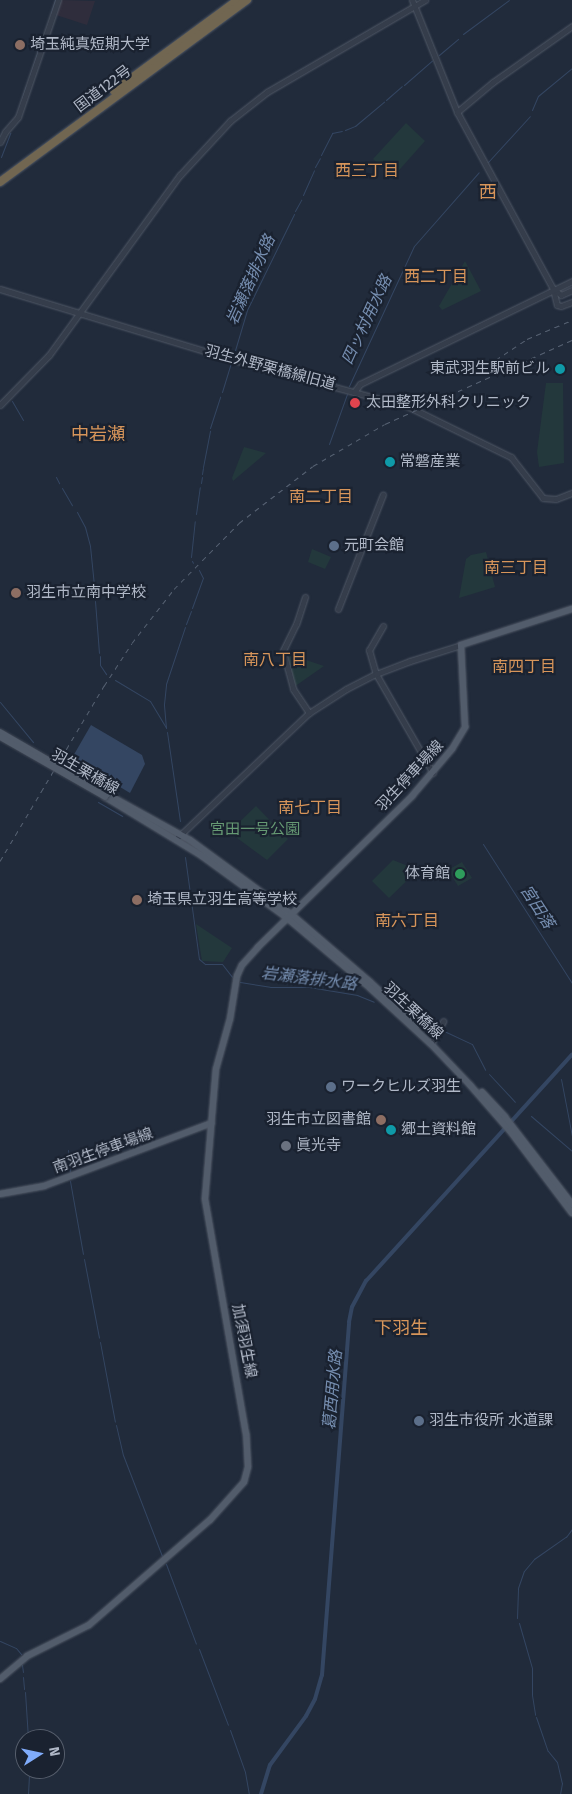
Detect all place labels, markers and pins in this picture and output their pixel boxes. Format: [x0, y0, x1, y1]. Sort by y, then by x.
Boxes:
place label: 埼玉純真短期大学 [30, 36, 150, 54]
marker: 埼玉純真短期大学 [14, 39, 26, 51]
place label: 東武羽生駅前ビル [430, 360, 550, 378]
marker: 東武羽生駅前ビル [554, 363, 566, 375]
place label: 太田整形外科クリニック [366, 394, 531, 412]
marker: 太田整形外科クリニック [348, 396, 362, 410]
place label: 常磐産業 [400, 453, 460, 471]
marker: 常磐産業 [384, 456, 396, 468]
place label: 元町会館 [344, 537, 404, 555]
marker: 元町会館 [328, 540, 340, 552]
place label: 羽生市立南中学校 [26, 584, 146, 602]
marker: 羽生市立南中学校 [10, 587, 22, 599]
place label: 体育館 [405, 865, 450, 883]
marker: 体育館 [454, 868, 466, 880]
place label: 埼玉県立羽生高等学校 [147, 891, 297, 909]
marker: 埼玉県立羽生高等学校 [131, 894, 143, 906]
place label: ワークヒルズ羽生 [341, 1078, 461, 1096]
marker: ワークヒルズ羽生 [325, 1081, 337, 1093]
place label: 羽生市立図書館 [266, 1111, 371, 1129]
marker: 羽生市立図書館 [375, 1114, 387, 1126]
place label: 郷土資料館 [401, 1121, 476, 1139]
marker: 郷土資料館 [385, 1124, 397, 1136]
place label: 眞光寺 [296, 1137, 341, 1155]
marker: 眞光寺 [280, 1140, 292, 1152]
place label: 羽生市役所 水道課 [429, 1412, 553, 1430]
marker: 羽生市役所 水道課 [413, 1415, 425, 1427]

